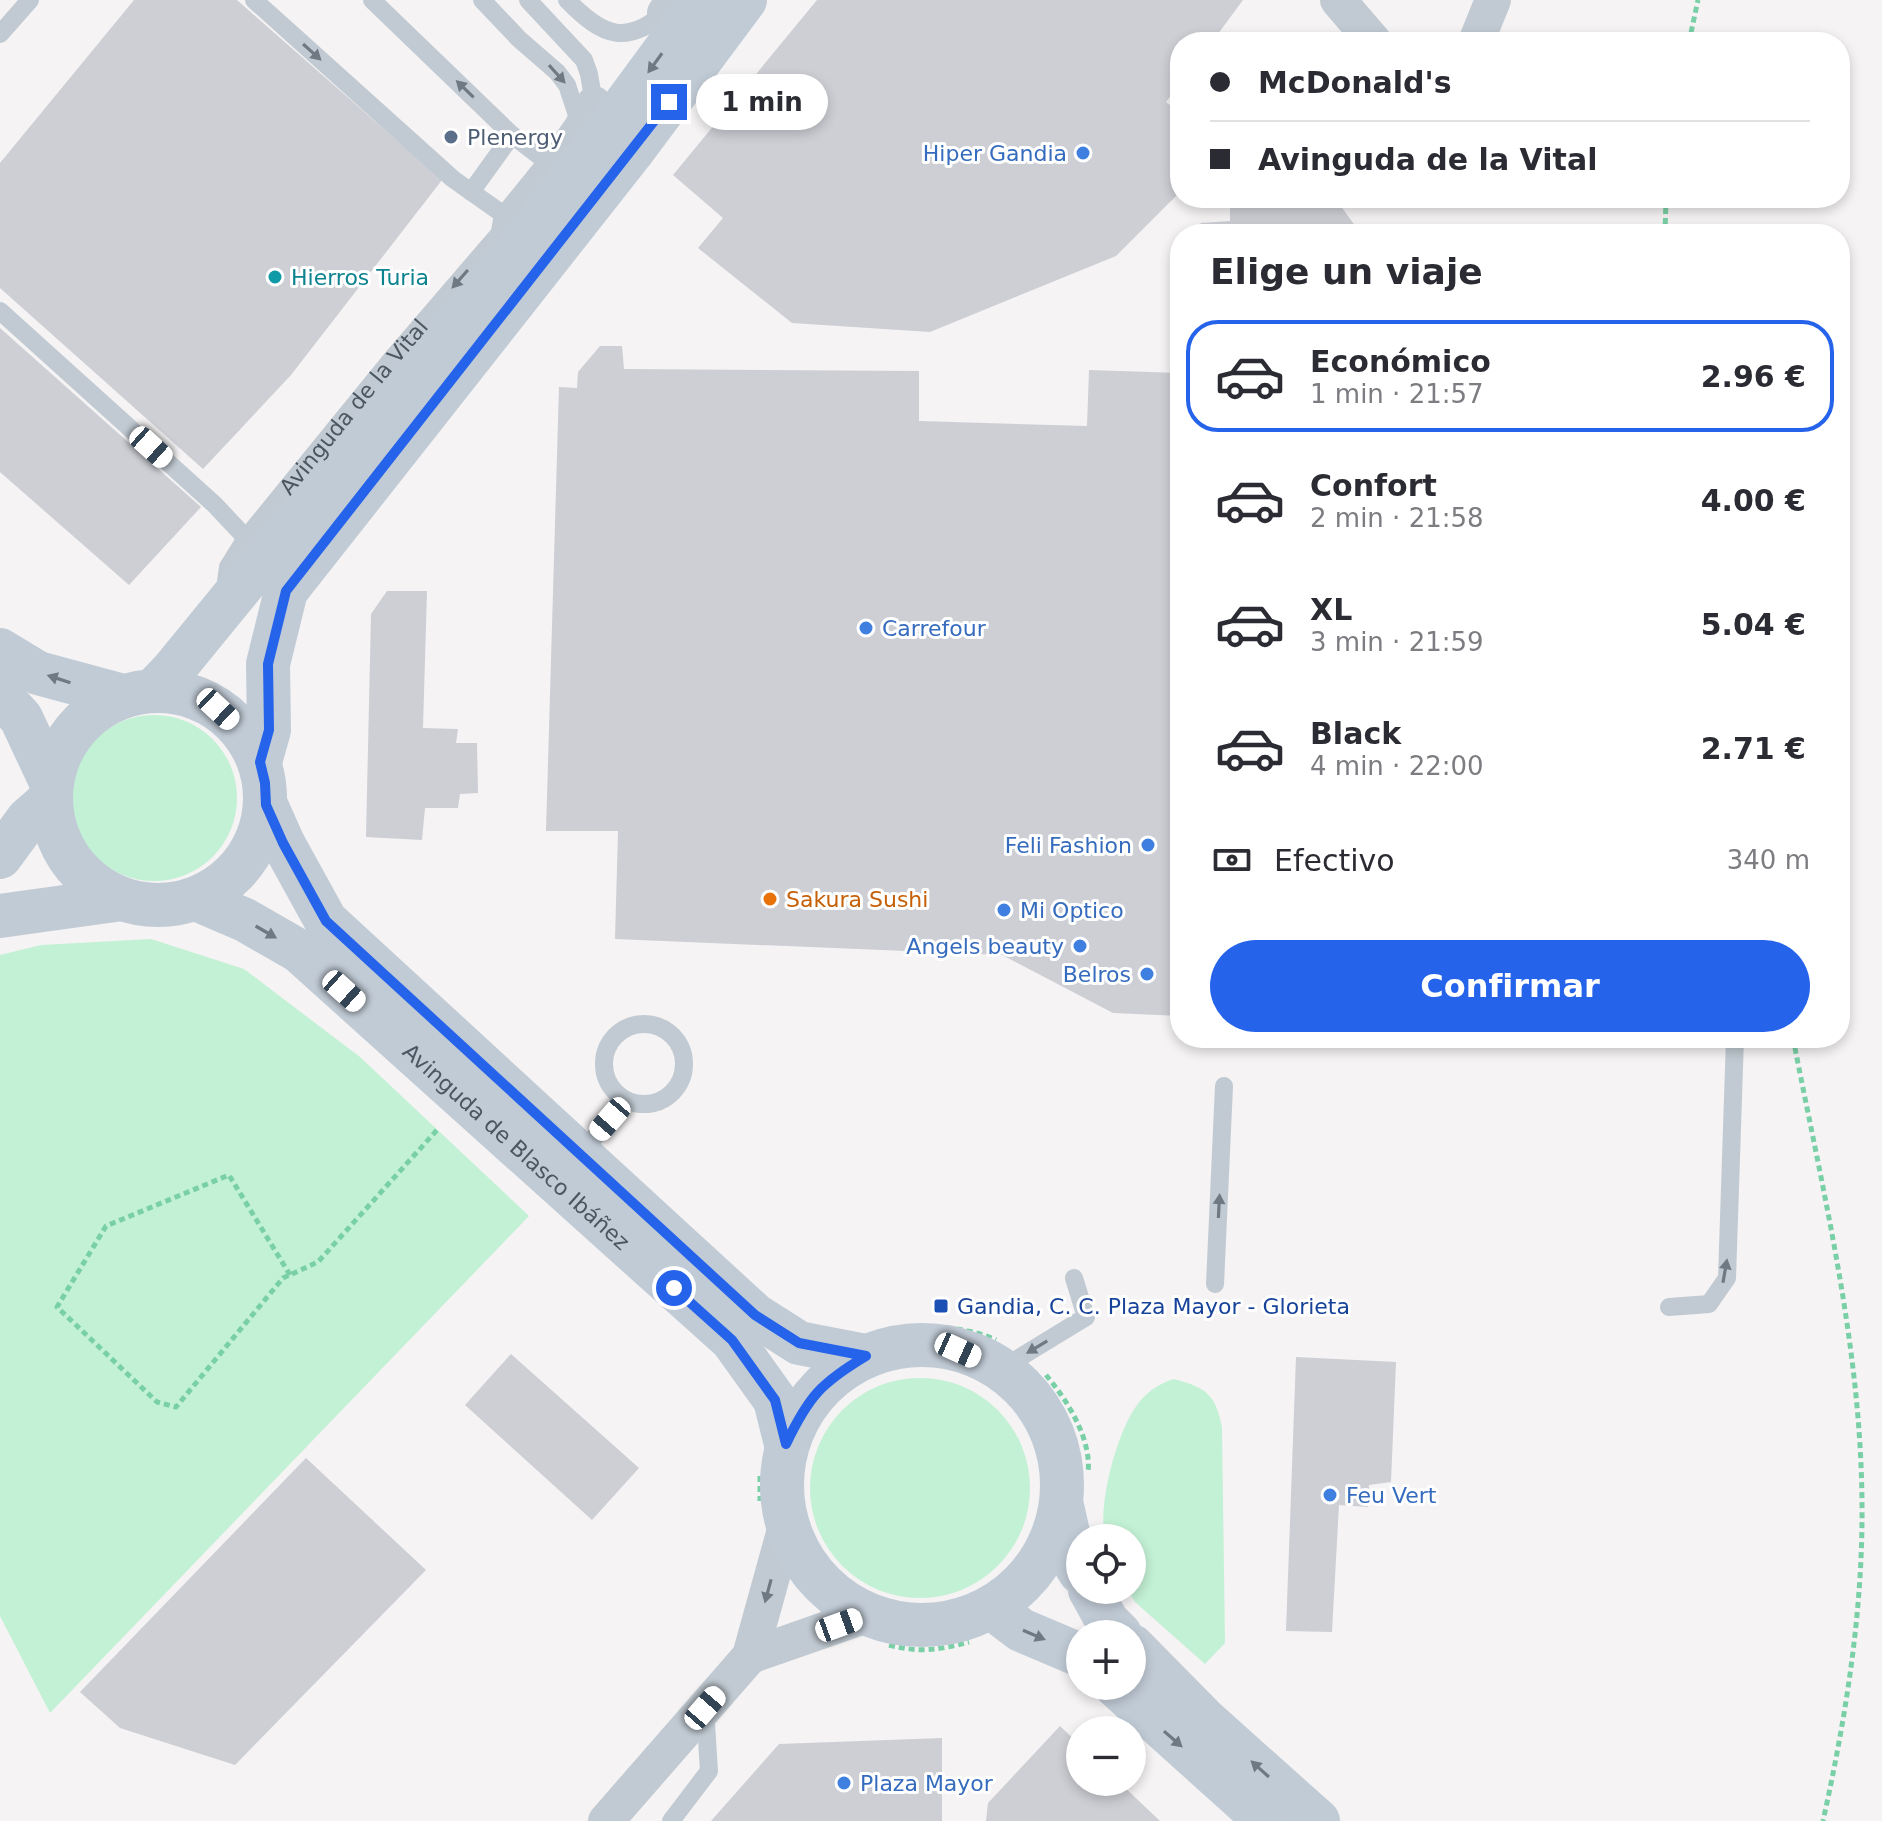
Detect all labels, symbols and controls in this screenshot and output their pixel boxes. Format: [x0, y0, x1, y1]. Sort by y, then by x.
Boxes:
one-way arrow [303, 43, 322, 61]
one-way arrow [648, 53, 664, 73]
one-way arrow [548, 64, 566, 83]
text: McDonald's [1258, 65, 1452, 100]
callout: 1 min [697, 74, 829, 130]
one-way arrow [455, 80, 474, 98]
route end [651, 84, 687, 120]
text: 1 min [721, 87, 803, 117]
place label: Plenergy [467, 125, 563, 150]
marker: Plenergy [442, 128, 460, 146]
place label: Hiper Gandia [923, 141, 1067, 166]
text: Avinguda de la Vital [1258, 142, 1597, 177]
marker: Hiper Gandia [1074, 144, 1092, 162]
text: Elige un viaje [1210, 251, 1483, 292]
place label: Hierros Turia [291, 265, 429, 290]
marker: Hierros Turia [266, 268, 284, 286]
one-way arrow [452, 269, 469, 289]
street label: Avinguda de la Vital [274, 314, 433, 499]
icon: car [1214, 340, 1286, 412]
text: Económico [1310, 344, 1491, 379]
text: 2.96 € [1701, 359, 1806, 394]
text: 1 min · 21:57 [1310, 379, 1484, 409]
car [125, 422, 177, 472]
icon: car [1214, 464, 1286, 536]
text: Confort [1310, 468, 1437, 503]
text: 4.00 € [1701, 483, 1806, 518]
text: 2 min · 21:58 [1310, 503, 1484, 533]
icon: car [1214, 588, 1286, 660]
text: XL [1310, 592, 1352, 627]
text: 5.04 € [1701, 607, 1806, 642]
place label: Carrefour [882, 616, 987, 641]
marker: Carrefour [857, 619, 875, 637]
text: 3 min · 21:59 [1310, 627, 1484, 657]
one-way arrow [47, 672, 71, 685]
car [192, 684, 244, 734]
icon: car [1214, 712, 1286, 784]
text: Black [1310, 716, 1401, 751]
text: 2.71 € [1701, 731, 1806, 766]
text: 4 min · 22:00 [1310, 751, 1484, 781]
place label: Feli Fashion [1005, 833, 1132, 858]
marker: Feli Fashion [1139, 836, 1157, 854]
icon: cash [1210, 838, 1254, 882]
text: Efectivo [1274, 843, 1395, 878]
text: 340 m [1727, 845, 1810, 875]
place label: Sakura Sushi [786, 887, 928, 912]
marker: Sakura Sushi [761, 890, 779, 908]
place label: Mi Optico [1020, 898, 1124, 923]
marker: Mi Optico [995, 901, 1013, 919]
one-way arrow [255, 925, 277, 939]
place label: Angels beauty [906, 934, 1064, 959]
marker: Angels beauty [1071, 937, 1089, 955]
button: Confirmar [1210, 940, 1810, 1032]
place label: Belros [1063, 962, 1131, 987]
marker: Belros [1138, 965, 1156, 983]
car [318, 966, 370, 1016]
street label: Avinguda de Blasco Ibáñez [398, 1038, 635, 1254]
car [585, 1093, 635, 1145]
one-way arrow [1212, 1193, 1225, 1218]
one-way arrow [1719, 1258, 1732, 1283]
route start [656, 1270, 692, 1306]
place label: Gandia, C. C. Plaza Mayor - Glorieta [957, 1294, 1350, 1319]
marker: Gandia, C. C. Plaza Mayor - Glorieta [932, 1297, 950, 1315]
car [931, 1329, 985, 1371]
one-way arrow [1026, 1340, 1048, 1354]
place label: Feu Vert [1346, 1483, 1437, 1508]
marker: Feu Vert [1321, 1486, 1339, 1504]
map controls [1066, 1524, 1146, 1796]
button: locate [1066, 1524, 1146, 1604]
one-way arrow [762, 1579, 774, 1604]
car [812, 1606, 866, 1644]
button: + [1066, 1620, 1146, 1700]
one-way arrow [1022, 1629, 1046, 1642]
car [680, 1682, 730, 1734]
button: − [1066, 1716, 1146, 1796]
one-way arrow [1164, 1729, 1183, 1747]
one-way arrow [1251, 1761, 1270, 1779]
place label: Plaza Mayor [860, 1771, 994, 1796]
marker: Plaza Mayor [835, 1774, 853, 1792]

